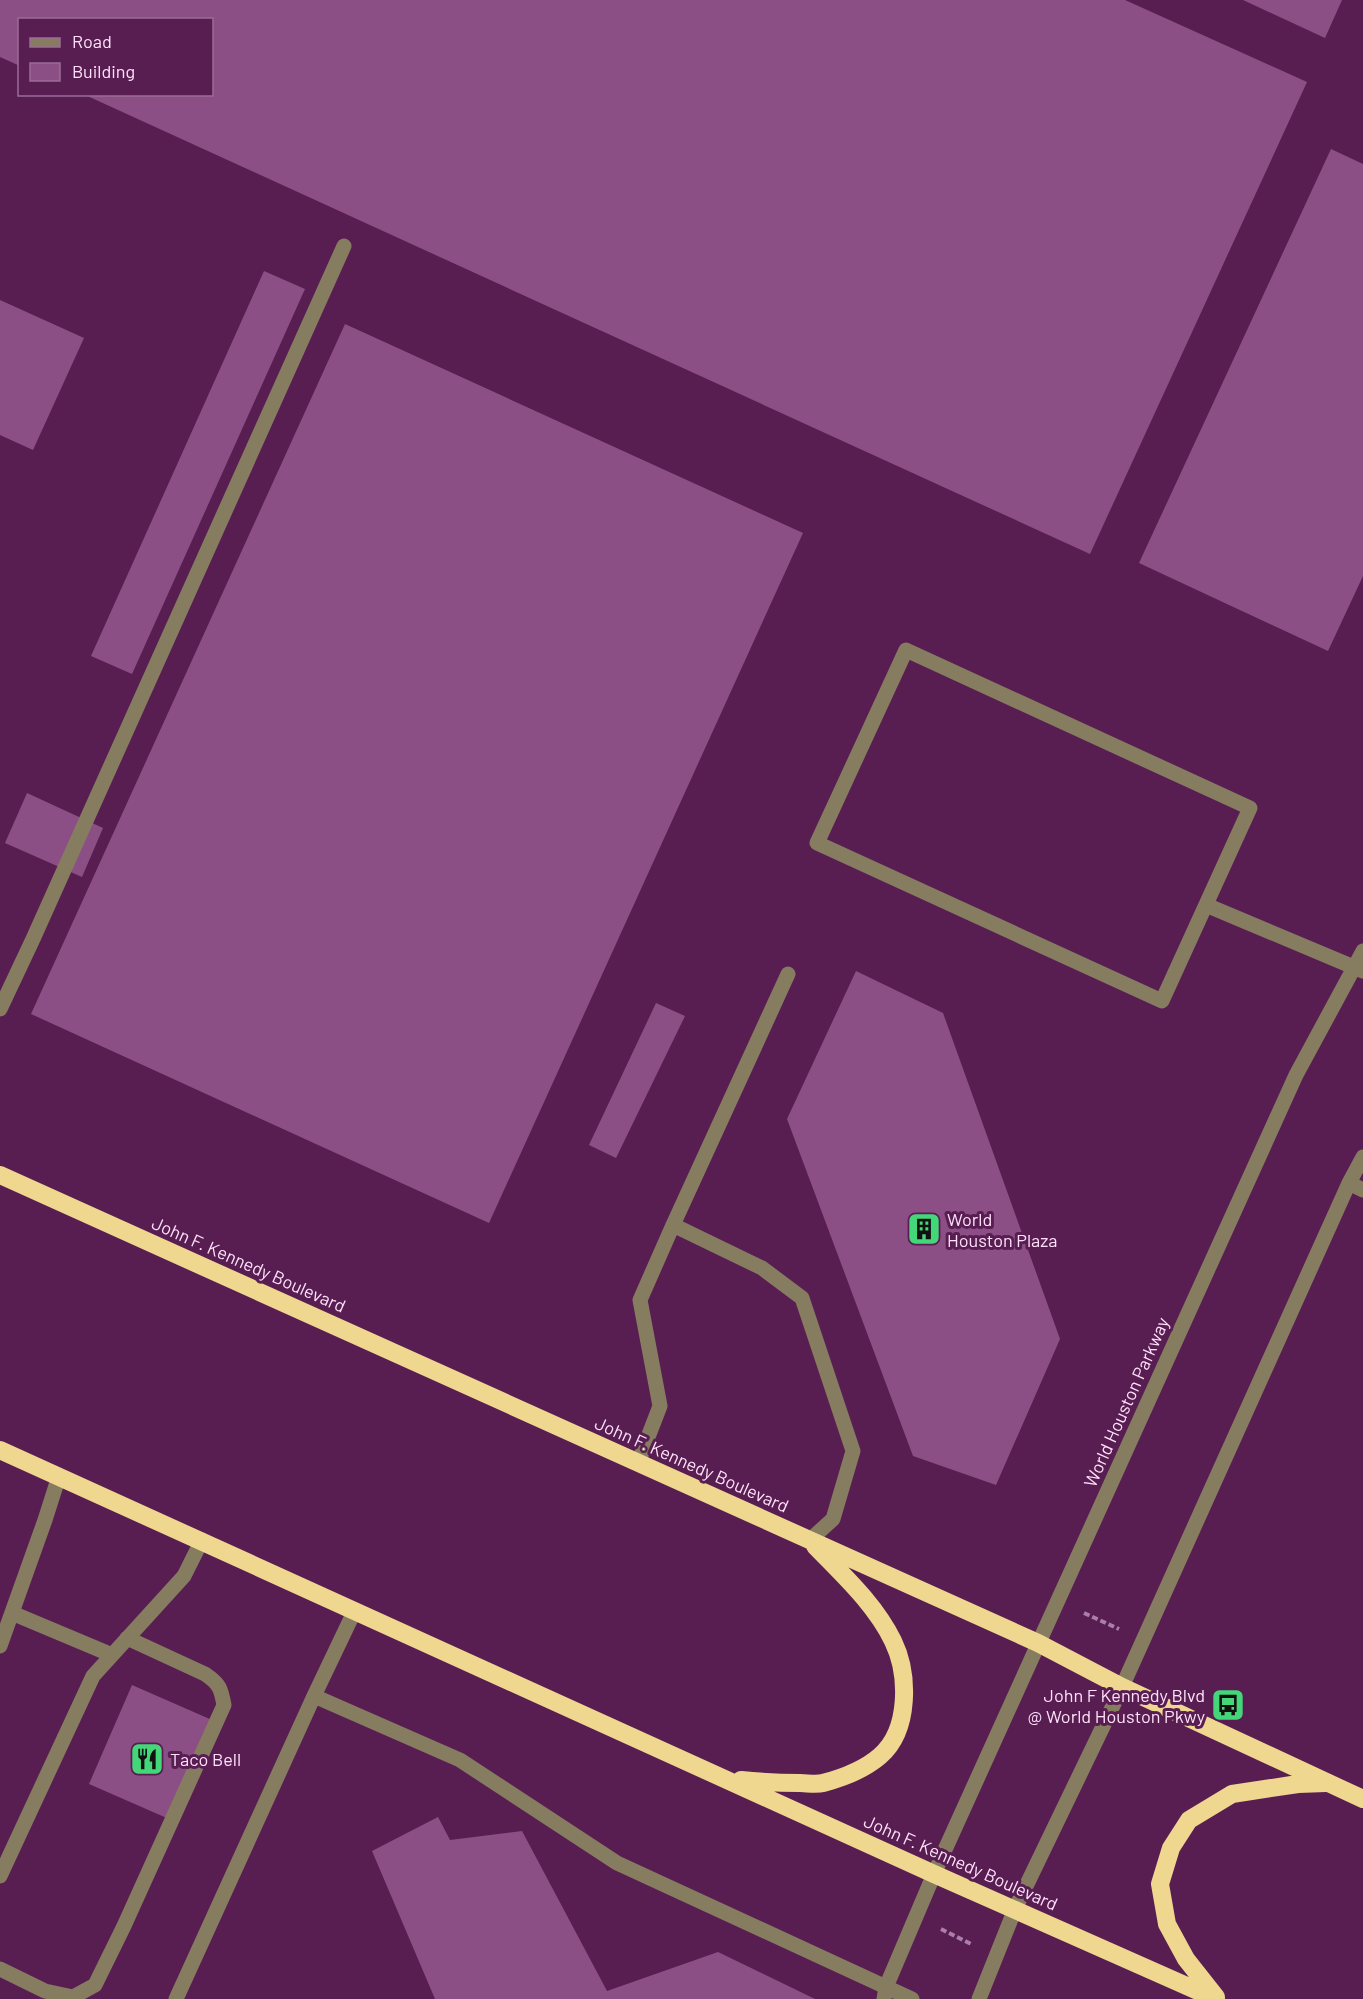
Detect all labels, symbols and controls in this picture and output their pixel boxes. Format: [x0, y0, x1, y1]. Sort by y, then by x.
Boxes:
legend [18, 18, 213, 96]
text: Road [72, 30, 112, 52]
text: Building [72, 60, 135, 82]
place label: World Houston Plaza [947, 1208, 1057, 1251]
street label: John F. Kennedy Boulevard [149, 1211, 349, 1317]
building icon: World Houston Plaza [906, 1211, 942, 1247]
street label: World Houston Parkway [1079, 1314, 1173, 1490]
street label: John F. Kennedy Boulevard [592, 1411, 792, 1517]
place label: John F Kennedy Blvd @ World Houston Pkwy [1027, 1684, 1205, 1727]
bus stop icon: John F Kennedy Blvd @ World Houston Pkwy [1210, 1687, 1246, 1723]
restaurant icon: Taco Bell [129, 1741, 165, 1777]
place label: Taco Bell [170, 1748, 241, 1770]
street label: John F. Kennedy Boulevard [861, 1809, 1061, 1915]

